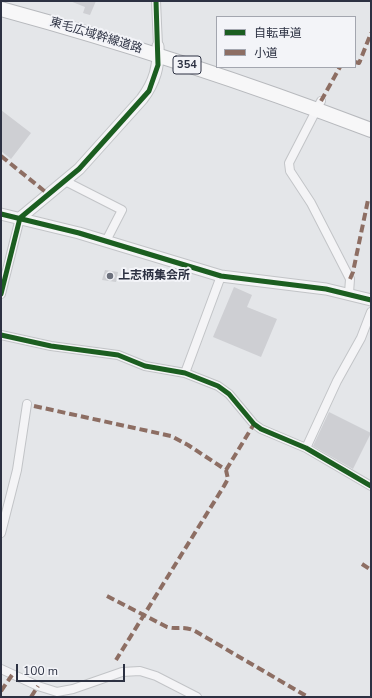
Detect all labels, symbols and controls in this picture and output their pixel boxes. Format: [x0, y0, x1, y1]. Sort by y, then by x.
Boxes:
street label: 東毛広域幹線道路 [48, 15, 144, 57]
legend [216, 16, 356, 68]
text: 自転車道 [254, 25, 302, 41]
text: 小道 [254, 45, 278, 61]
road number: 354 [173, 56, 201, 74]
place label: 上志柄集会所 [118, 269, 190, 283]
marker: 上志柄集会所 [105, 271, 115, 281]
scale bar [18, 656, 127, 682]
text: 100 m [23, 663, 58, 679]

